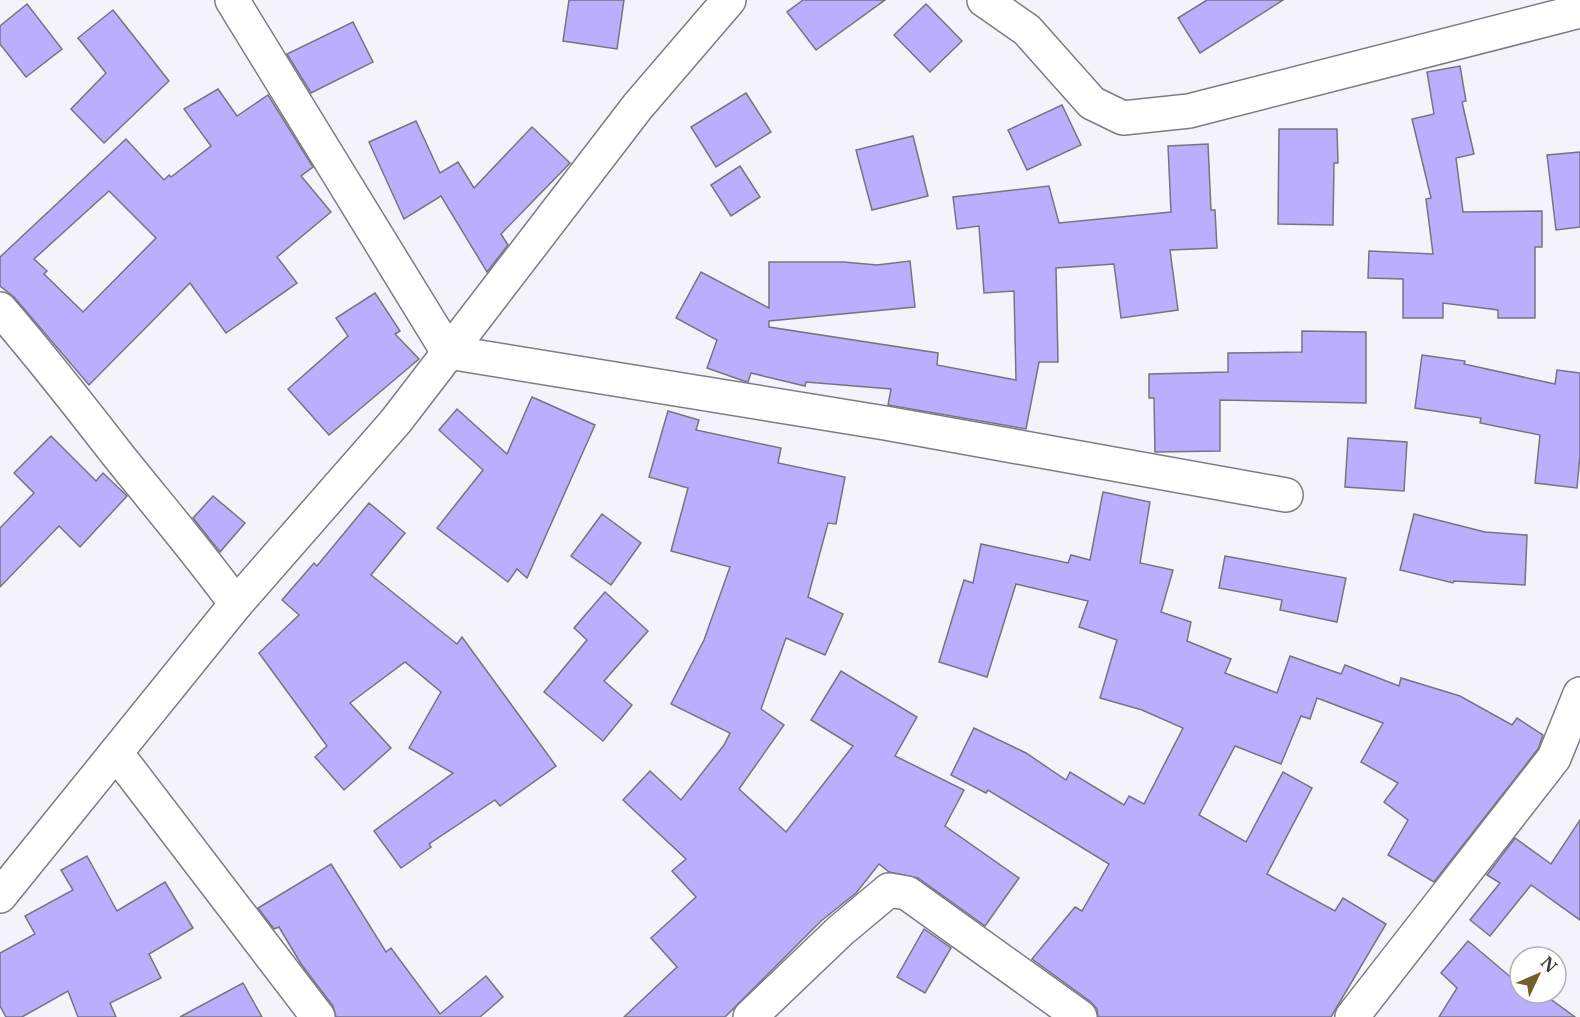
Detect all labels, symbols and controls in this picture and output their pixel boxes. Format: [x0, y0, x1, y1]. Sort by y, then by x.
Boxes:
north arrow [1508, 945, 1568, 1005]
text: N [1536, 952, 1561, 977]

